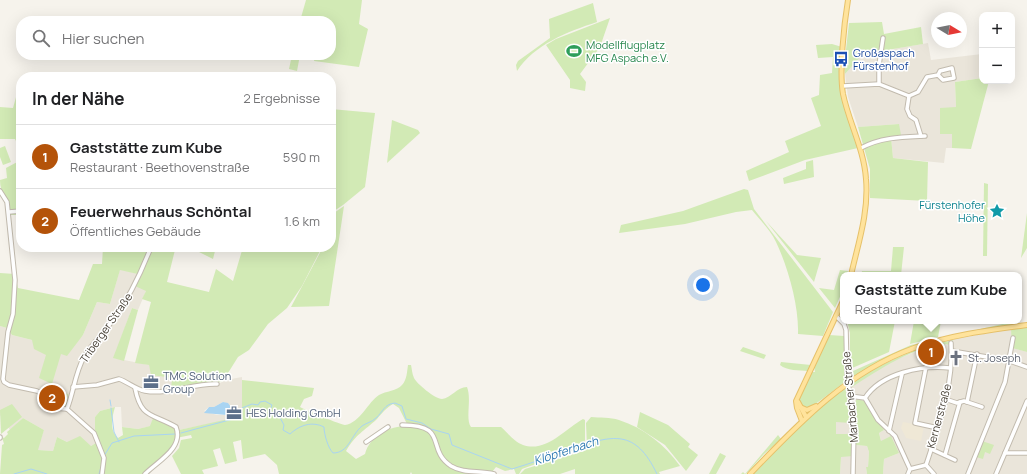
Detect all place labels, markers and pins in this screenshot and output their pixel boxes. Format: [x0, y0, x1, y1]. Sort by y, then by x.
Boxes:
place label: Modellflugplatz MFG Aspach e.V. [586, 37, 669, 65]
sports icon: Modellflugplatz MFG Aspach e.V. [565, 42, 583, 60]
place label: Großaspach Fürstenhof [853, 45, 915, 73]
bus stop icon: Großaspach Fürstenhof [832, 50, 850, 68]
place label: Fürstenhofer Höhe [919, 197, 986, 225]
place icon: Fürstenhofer Höhe [988, 202, 1006, 220]
pin: 1 [918, 337, 944, 367]
church icon: St. Joseph [947, 349, 965, 367]
place label: St. Joseph [968, 350, 1021, 365]
place label: TMC Solution Group [163, 368, 231, 396]
office icon: TMC Solution Group [142, 373, 160, 391]
pin: 2 [39, 383, 65, 413]
office icon: HES Holding GmbH [225, 404, 243, 422]
place label: HES Holding GmbH [246, 405, 341, 420]

